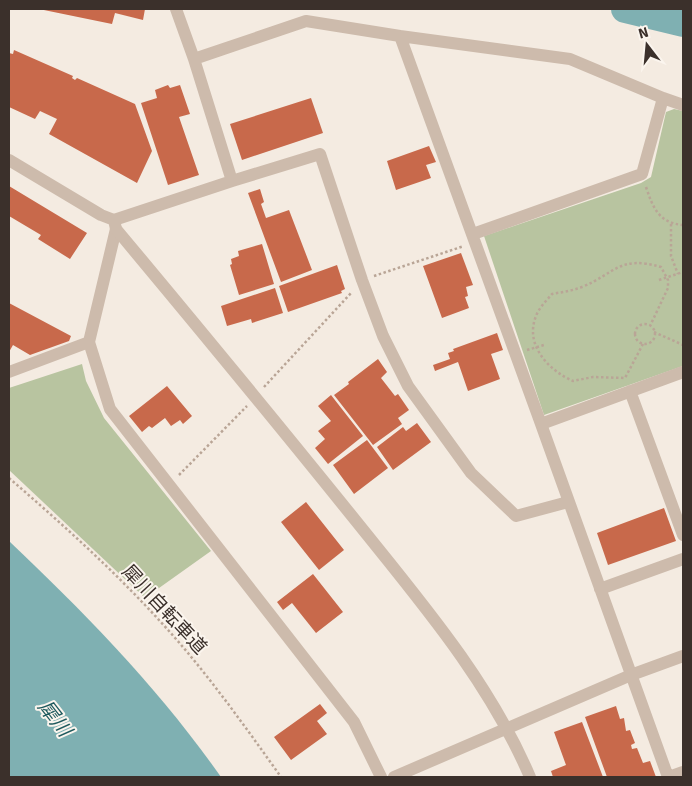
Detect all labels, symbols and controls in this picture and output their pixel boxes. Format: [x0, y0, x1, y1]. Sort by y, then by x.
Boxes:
north arrow [622, 20, 672, 70]
text: N [637, 23, 651, 42]
street label: 犀川自転車道 [117, 560, 212, 660]
water label: 犀川 [32, 695, 78, 743]

